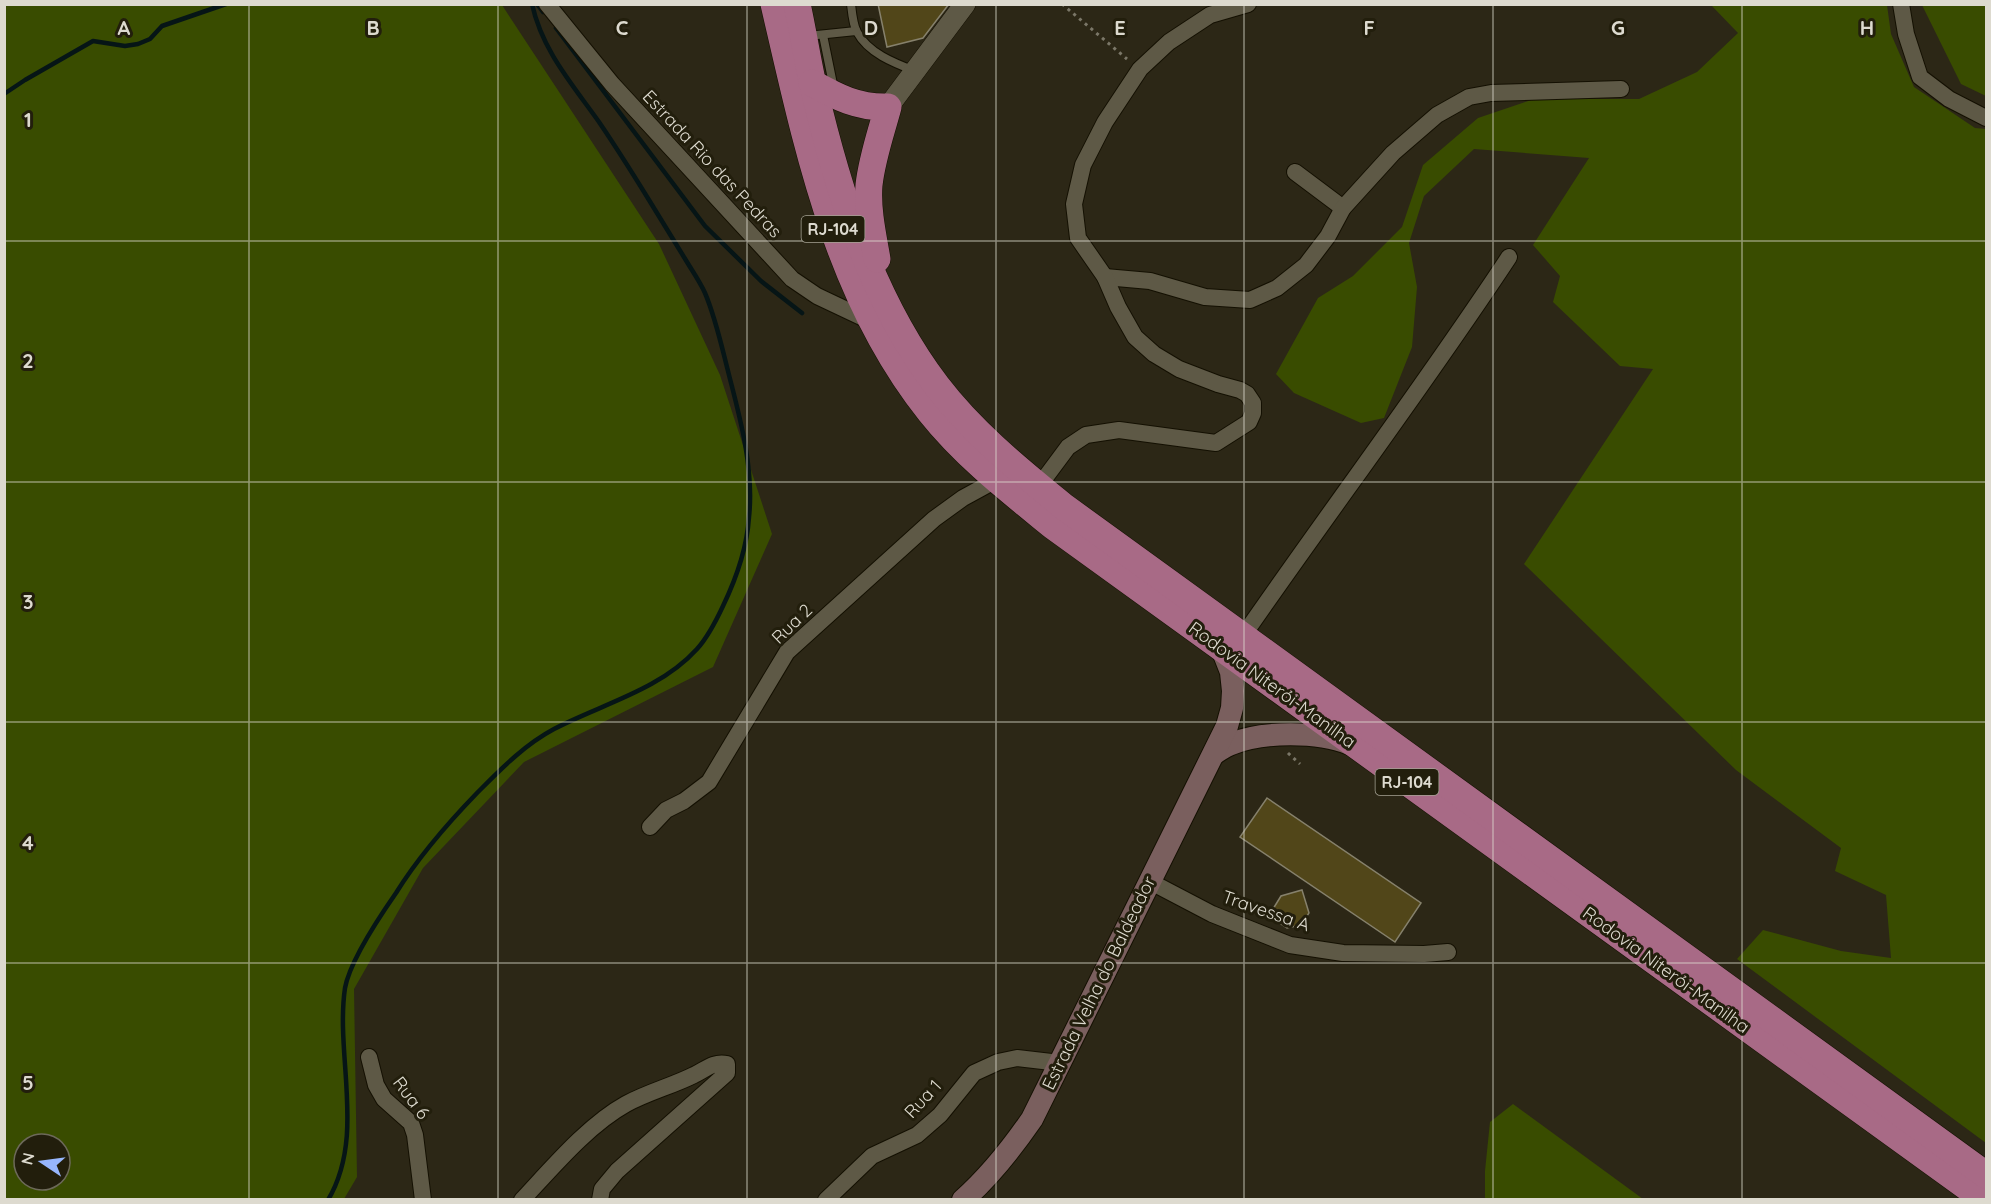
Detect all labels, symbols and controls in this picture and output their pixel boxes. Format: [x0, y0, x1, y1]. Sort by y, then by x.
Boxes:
text: A [118, 15, 131, 40]
text: B [366, 15, 380, 40]
text: C [616, 15, 629, 40]
text: D [864, 15, 878, 40]
text: E [1114, 15, 1126, 40]
text: F [1363, 15, 1375, 40]
text: G [1611, 15, 1625, 40]
text: H [1860, 15, 1874, 40]
street label: Estrada Rio das Pedras [638, 85, 787, 242]
text: 1 [24, 107, 32, 132]
road number: RJ-104 [802, 216, 864, 242]
text: 2 [22, 348, 34, 373]
text: 3 [23, 589, 33, 614]
street label: Rua 2 [766, 599, 817, 649]
street label: Rodovia Niterói-Manilha [1184, 616, 1360, 753]
road number: RJ-104 [1376, 769, 1438, 795]
text: 4 [22, 830, 34, 855]
street label: Estrada Velha do Baldeador [1037, 872, 1160, 1093]
street label: Travessa A [1219, 885, 1313, 936]
street label: Rodovia Niterói-Manilha [1578, 901, 1754, 1038]
text: 5 [22, 1070, 34, 1095]
street label: Rua 6 [388, 1072, 435, 1124]
street label: Rua 1 [899, 1075, 946, 1123]
north arrow [12, 1132, 72, 1192]
text: N [16, 1151, 38, 1167]

